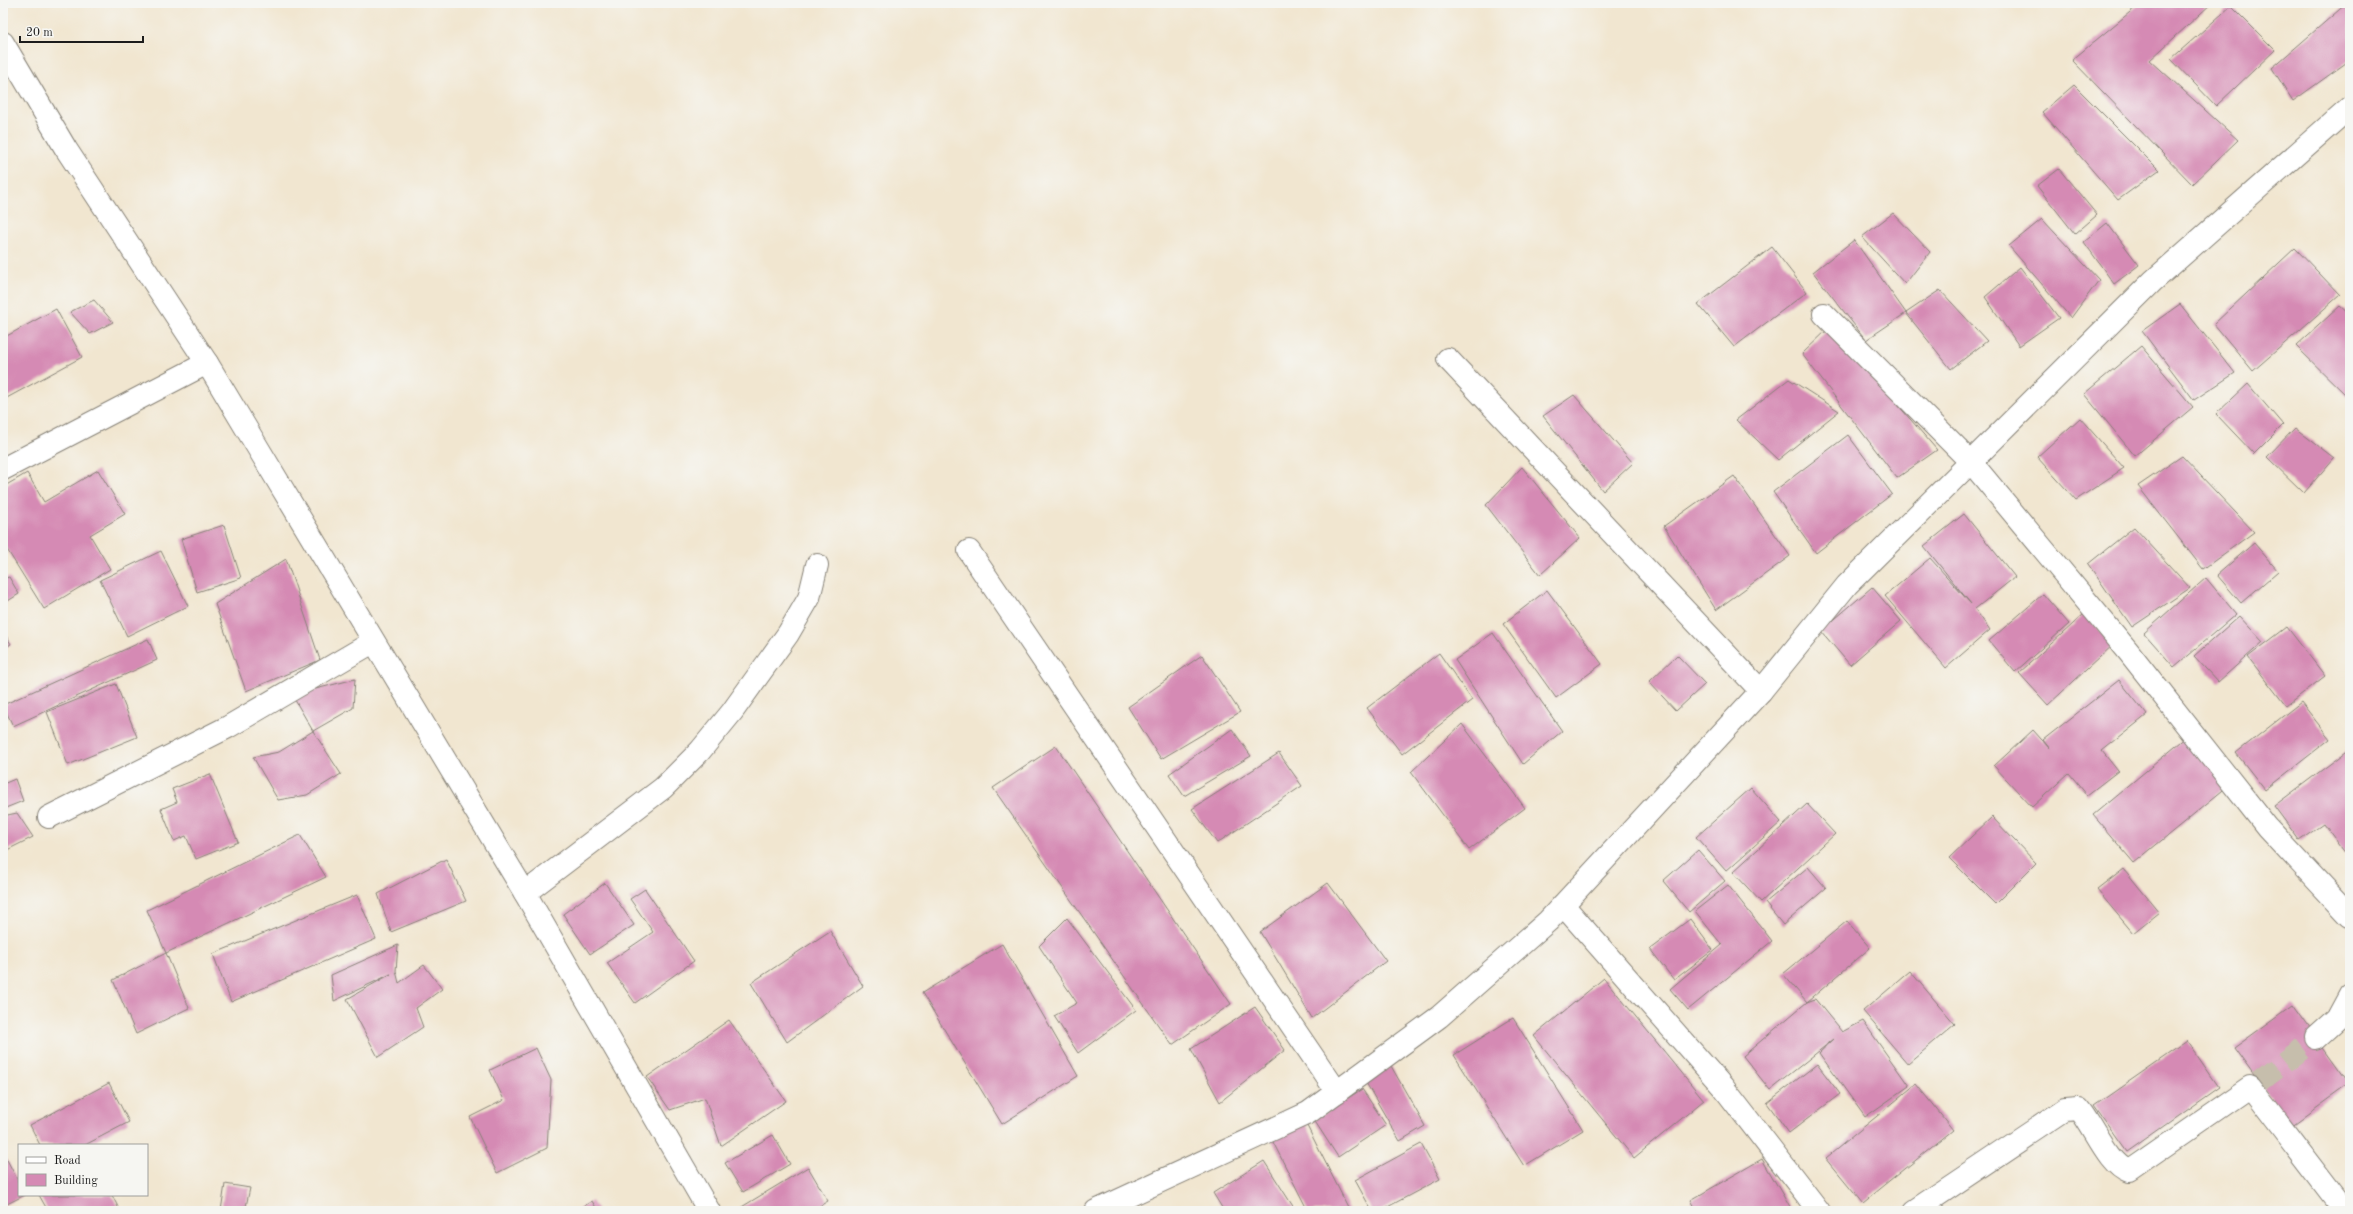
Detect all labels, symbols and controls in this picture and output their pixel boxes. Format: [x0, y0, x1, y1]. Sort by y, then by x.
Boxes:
scale bar [20, 18, 143, 44]
text: 20 m [26, 27, 53, 39]
legend [18, 1144, 148, 1196]
text: Road [54, 1155, 81, 1167]
text: Building [54, 1175, 98, 1187]

